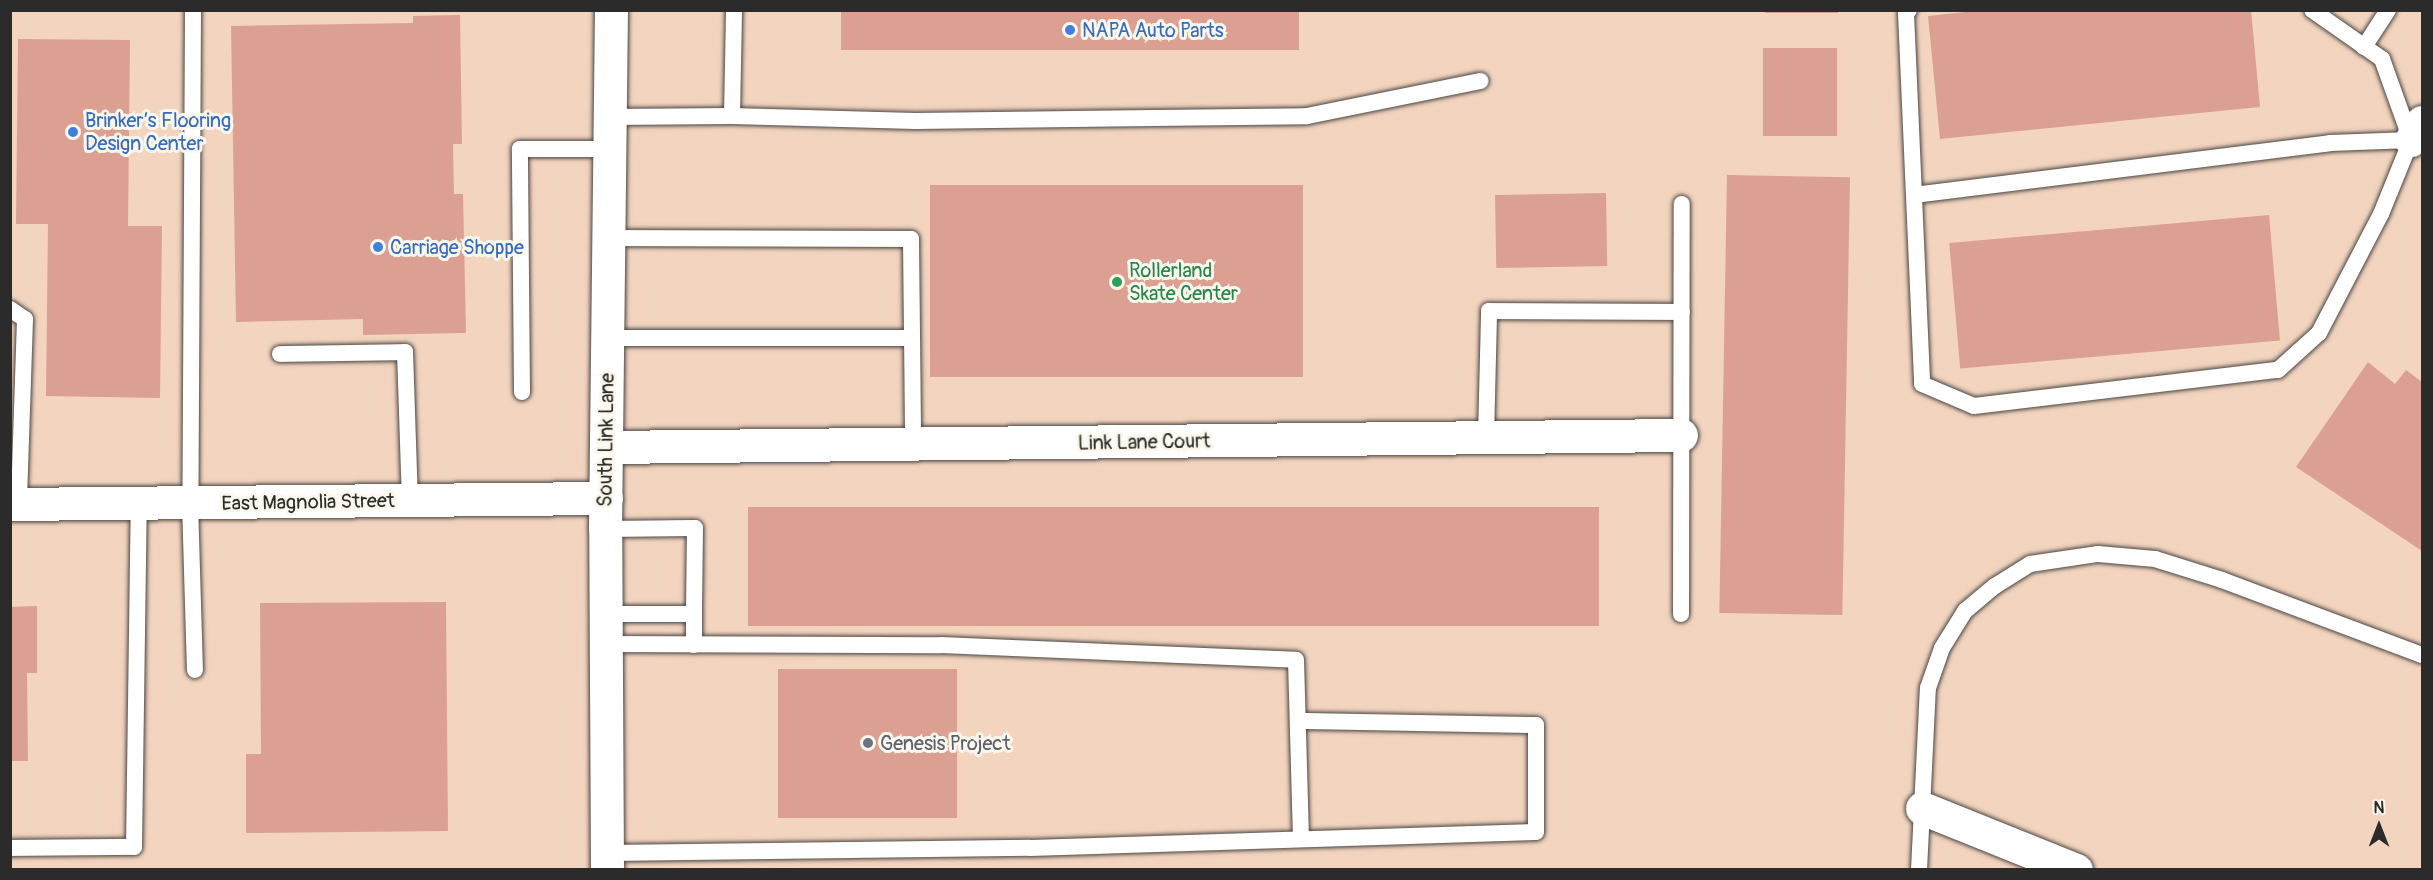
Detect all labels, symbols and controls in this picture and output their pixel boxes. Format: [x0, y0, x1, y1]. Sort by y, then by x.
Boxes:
place label: NAPA Auto Parts [1082, 18, 1224, 42]
marker: NAPA Auto Parts [1063, 23, 1077, 37]
place label: Brinker’s Flooring Design Center [85, 108, 231, 155]
marker: Brinker’s Flooring Design Center [66, 125, 80, 139]
place label: Carriage Shoppe [390, 235, 524, 259]
marker: Carriage Shoppe [371, 240, 385, 254]
place label: Rollerland Skate Center [1129, 258, 1238, 305]
marker: Rollerland Skate Center [1110, 275, 1124, 289]
street label: South Link Lane [593, 373, 619, 507]
street label: Link Lane Court [1078, 429, 1210, 455]
street label: East Magnolia Street [221, 488, 395, 516]
place label: Genesis Project [880, 731, 1010, 755]
marker: Genesis Project [861, 736, 875, 750]
north arrow [2349, 796, 2409, 856]
text: N [2374, 798, 2384, 818]

